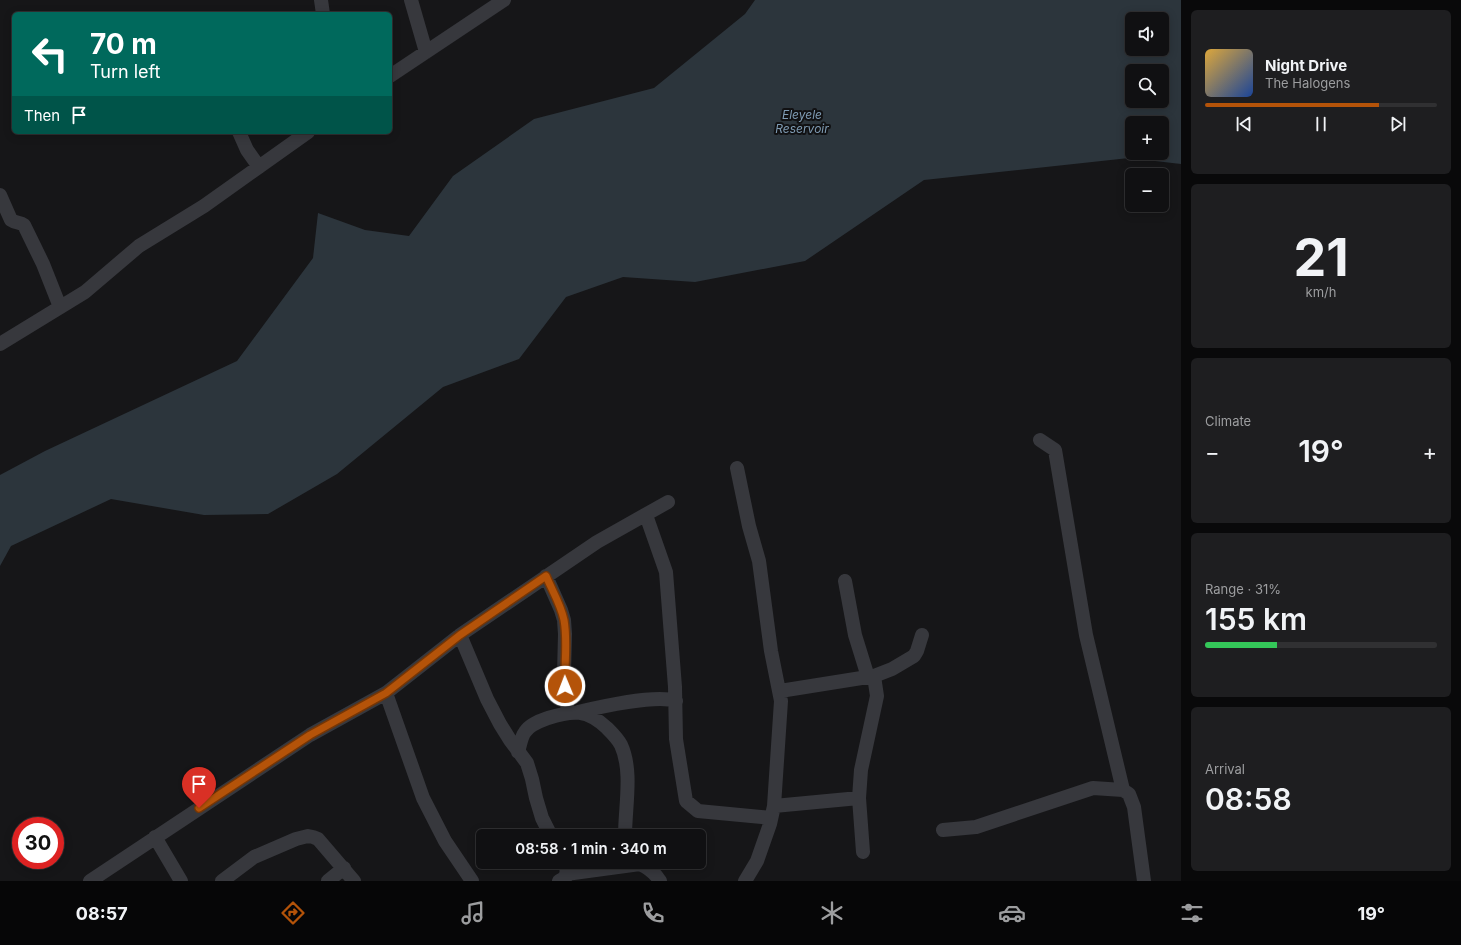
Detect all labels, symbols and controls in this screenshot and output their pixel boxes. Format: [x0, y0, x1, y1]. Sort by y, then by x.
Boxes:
map controls [1125, 12, 1169, 212]
button: sound [1125, 12, 1169, 56]
text: 70 m [90, 27, 157, 61]
icon: left [24, 28, 76, 80]
text: Night Drive [1265, 56, 1347, 75]
text: Turn left [90, 61, 160, 82]
button: search [1125, 64, 1169, 108]
text: The Halogens [1265, 75, 1350, 91]
icon: arrive [68, 104, 90, 126]
text: Then [24, 106, 60, 125]
water label: Eleyele Reservoir [775, 107, 829, 136]
icon: previous [1233, 113, 1255, 135]
icon: pause [1310, 113, 1332, 135]
icon: next [1387, 113, 1409, 135]
button: + [1125, 116, 1169, 160]
button: − [1125, 168, 1169, 212]
text: 21 [1293, 226, 1349, 289]
text: km/h [1306, 284, 1336, 300]
text: Climate [1205, 413, 1251, 429]
text: 19° [1298, 433, 1344, 469]
text: − [1205, 439, 1220, 465]
text: + [1422, 439, 1437, 465]
text: Range · 31% [1205, 581, 1281, 597]
text: 155 km [1205, 601, 1307, 637]
position arrow [544, 665, 586, 707]
text: Arrival [1205, 761, 1245, 777]
pin [182, 767, 216, 808]
icon: arrive [188, 773, 210, 795]
text: 08:58 [1205, 781, 1292, 817]
speed limit sign: 30 [12, 817, 64, 869]
text: 08:58 · 1 min · 340 m [515, 839, 667, 858]
icon: directions [279, 899, 307, 927]
icon: music [459, 899, 487, 927]
icon: phone [639, 899, 667, 927]
icon: climate [818, 899, 846, 927]
icon: car [998, 899, 1026, 927]
icon: filters [1178, 899, 1206, 927]
text: 08:57 [76, 903, 128, 924]
text: 19° [1357, 903, 1385, 924]

